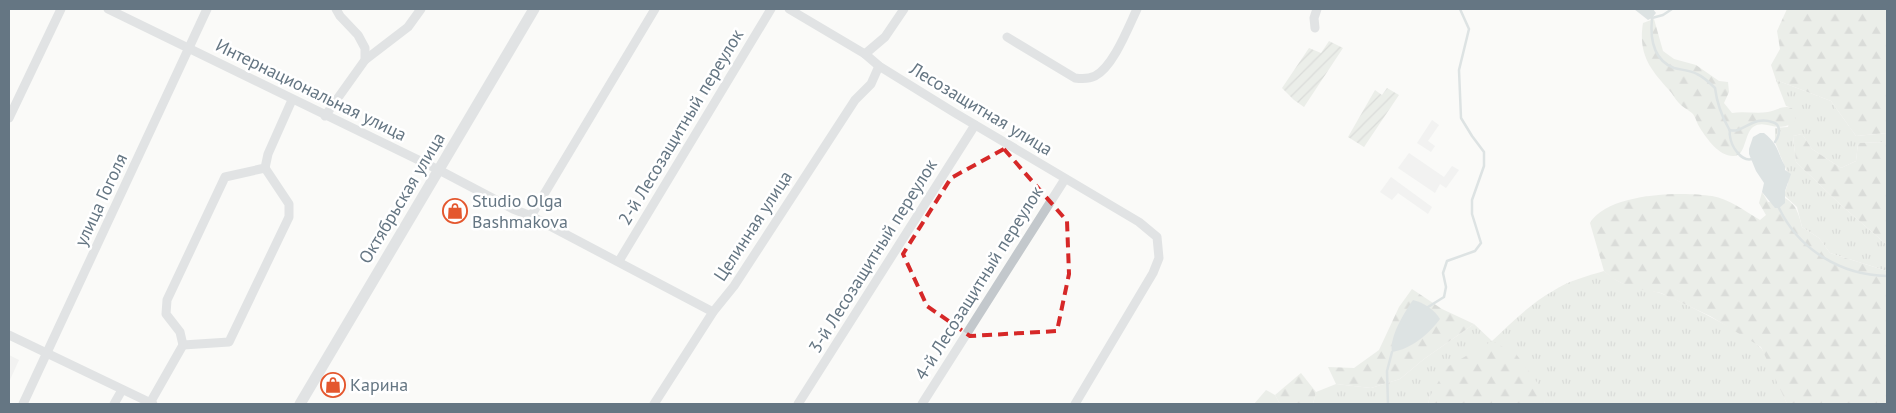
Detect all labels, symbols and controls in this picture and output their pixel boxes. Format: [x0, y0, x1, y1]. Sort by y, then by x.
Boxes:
street label: 2-й Лесозащитный переулок [613, 24, 748, 229]
street label: Интернациональная улица [212, 33, 410, 146]
street label: Лесозащитная улица [905, 56, 1057, 160]
street label: Октябрьская улица [353, 128, 450, 268]
street label: улица Гоголя [69, 150, 132, 250]
street label: 3-й Лесозащитный переулок [803, 154, 942, 357]
street label: Целинная улица [708, 166, 797, 285]
street label: 4-й Лесозащитный переулок [909, 181, 1048, 384]
place label: Studio Olga Bashmakova [472, 189, 568, 233]
shop icon: Studio Olga Bashmakova [442, 198, 468, 224]
shop icon: Карина [320, 372, 346, 398]
place label: Карина [350, 373, 408, 396]

